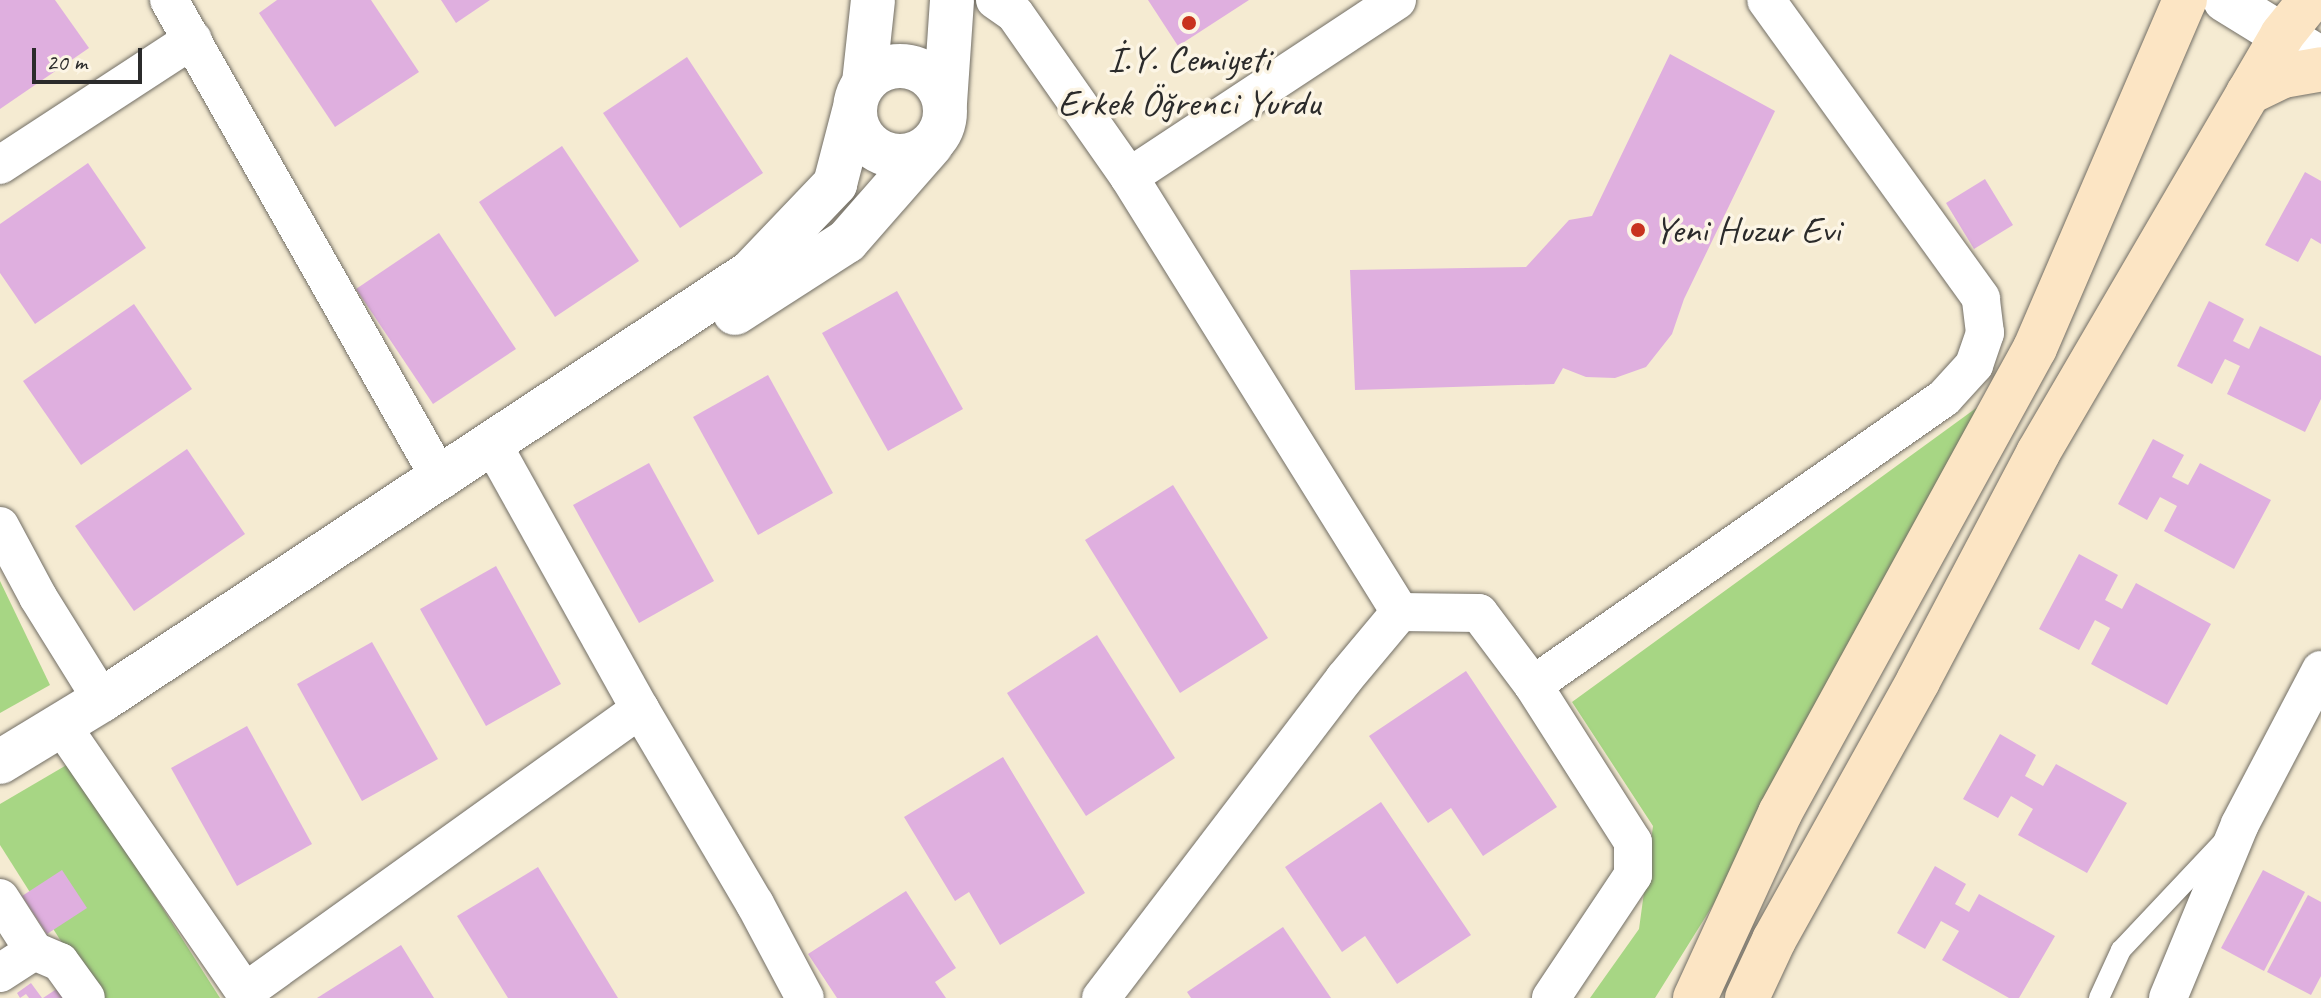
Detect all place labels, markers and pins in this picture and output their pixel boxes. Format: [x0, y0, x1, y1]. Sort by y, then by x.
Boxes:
marker: İ.Y. Cemiyeti Erkek Öğrenci Yurdu [1180, 14, 1198, 32]
place label: İ.Y. Cemiyeti Erkek Öğrenci Yurdu [1058, 36, 1320, 126]
place label: Yeni Huzur Evi [1654, 207, 1842, 253]
marker: Yeni Huzur Evi [1629, 221, 1647, 239]

